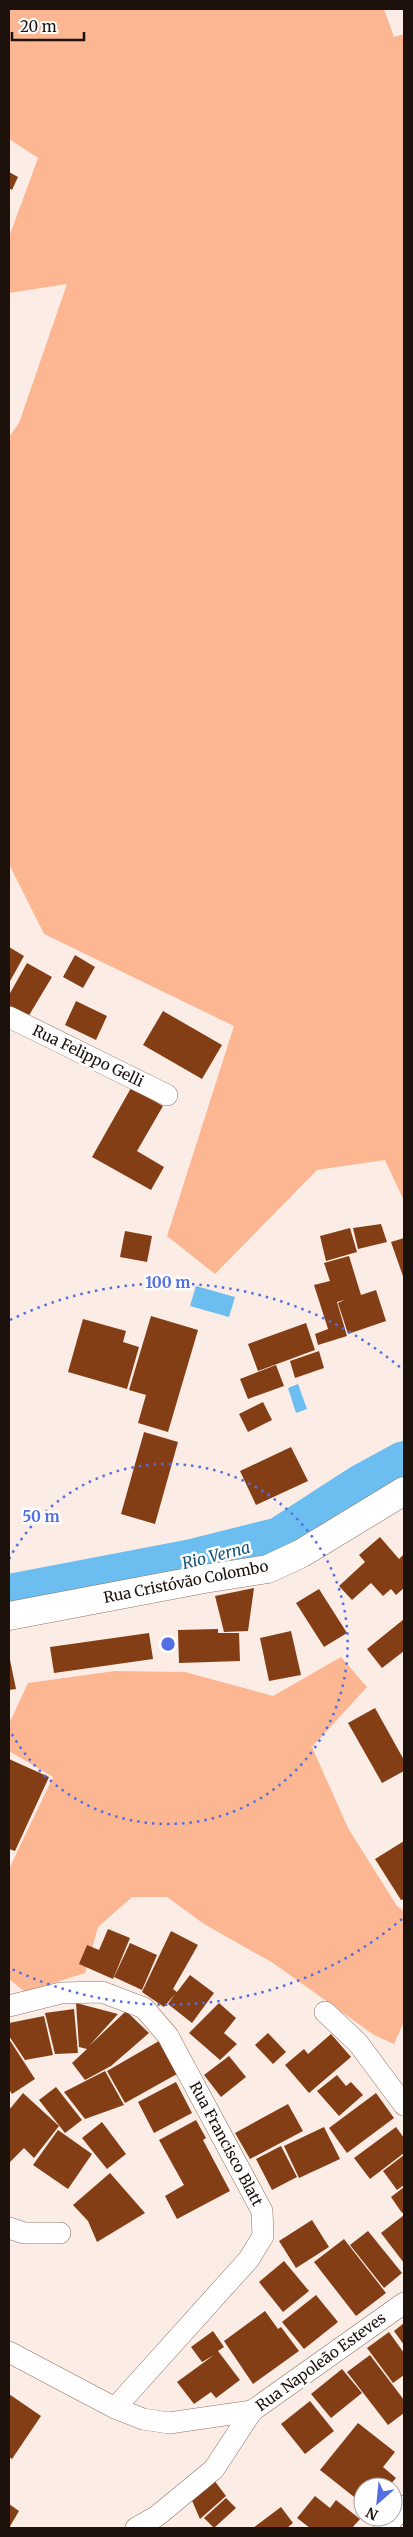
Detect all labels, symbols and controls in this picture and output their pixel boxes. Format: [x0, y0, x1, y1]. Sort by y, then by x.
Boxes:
scale bar [12, 10, 85, 42]
text: 20 m [20, 17, 57, 36]
street label: Rua Felippo Gelli [30, 1020, 147, 1091]
text: 100 m [146, 1273, 190, 1292]
text: 50 m [22, 1507, 60, 1526]
water label: Rio Verna [180, 1537, 252, 1573]
street label: Rua Cristóvão Colombo [102, 1556, 270, 1607]
centre of rings [159, 1635, 177, 1653]
street label: Rua Francisco Blatt [186, 2078, 267, 2209]
street label: Rua Napoleão Esteves [252, 2308, 389, 2415]
north arrow [353, 2477, 403, 2527]
text: N [363, 2503, 381, 2524]

